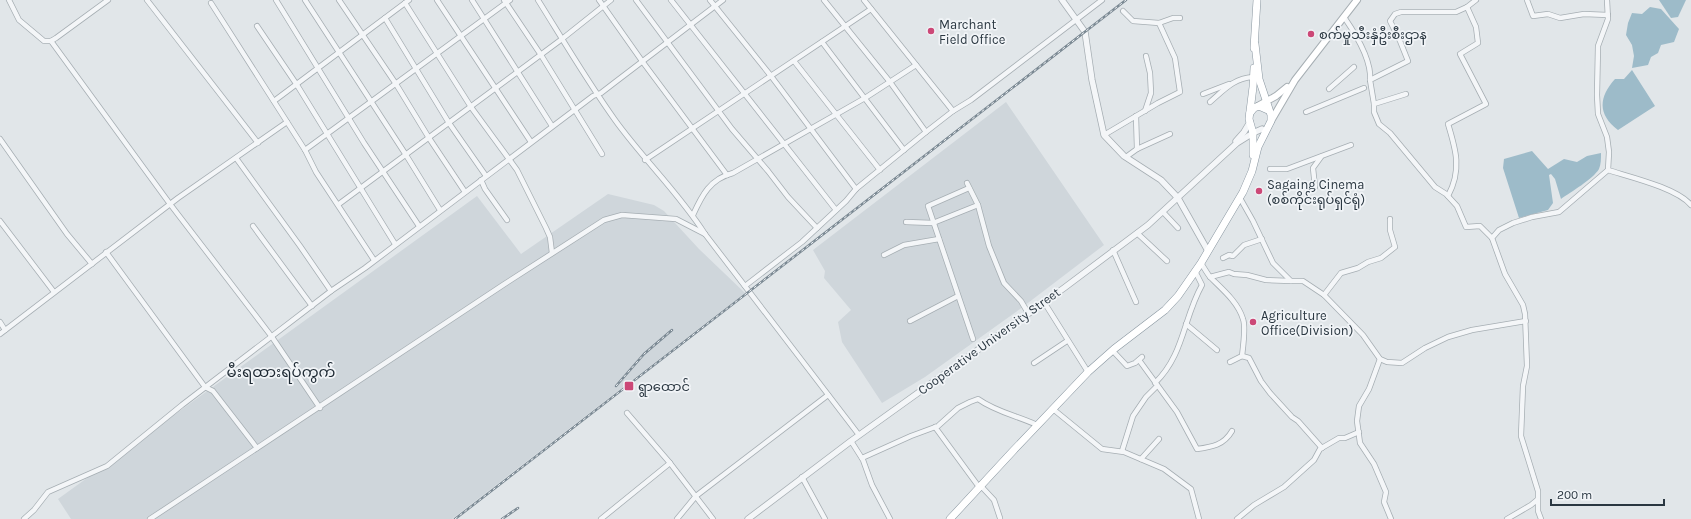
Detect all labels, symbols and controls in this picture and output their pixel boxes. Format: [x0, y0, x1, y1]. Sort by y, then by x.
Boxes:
place label: Marchant Field Office [939, 17, 1006, 47]
marker: Marchant Field Office [926, 26, 936, 36]
place label: စက်မှုသီးနှံဦးစီးဌာန [1319, 26, 1427, 45]
marker: စက်မှုသီးနှံဦးစီးဌာန [1306, 29, 1316, 39]
place label: Sagaing Cinema (စစ်ကိုင်းရုပ်ရှင်ရုံ) [1267, 177, 1365, 210]
marker: Sagaing Cinema (စစ်ကိုင်းရုပ်ရှင်ရုံ) [1254, 186, 1264, 196]
street label: Cooperative University Street [915, 284, 1063, 398]
place label: Agriculture Office(Division) [1261, 308, 1353, 338]
marker: Agriculture Office(Division) [1248, 317, 1258, 327]
district label: မီးရထားရပ်ကွက် [227, 362, 336, 384]
place label: ရွာထောင် [638, 378, 690, 397]
marker: ရွာထောင် [623, 380, 635, 392]
scale bar [1551, 481, 1664, 507]
text: 200 m [1557, 488, 1592, 502]

